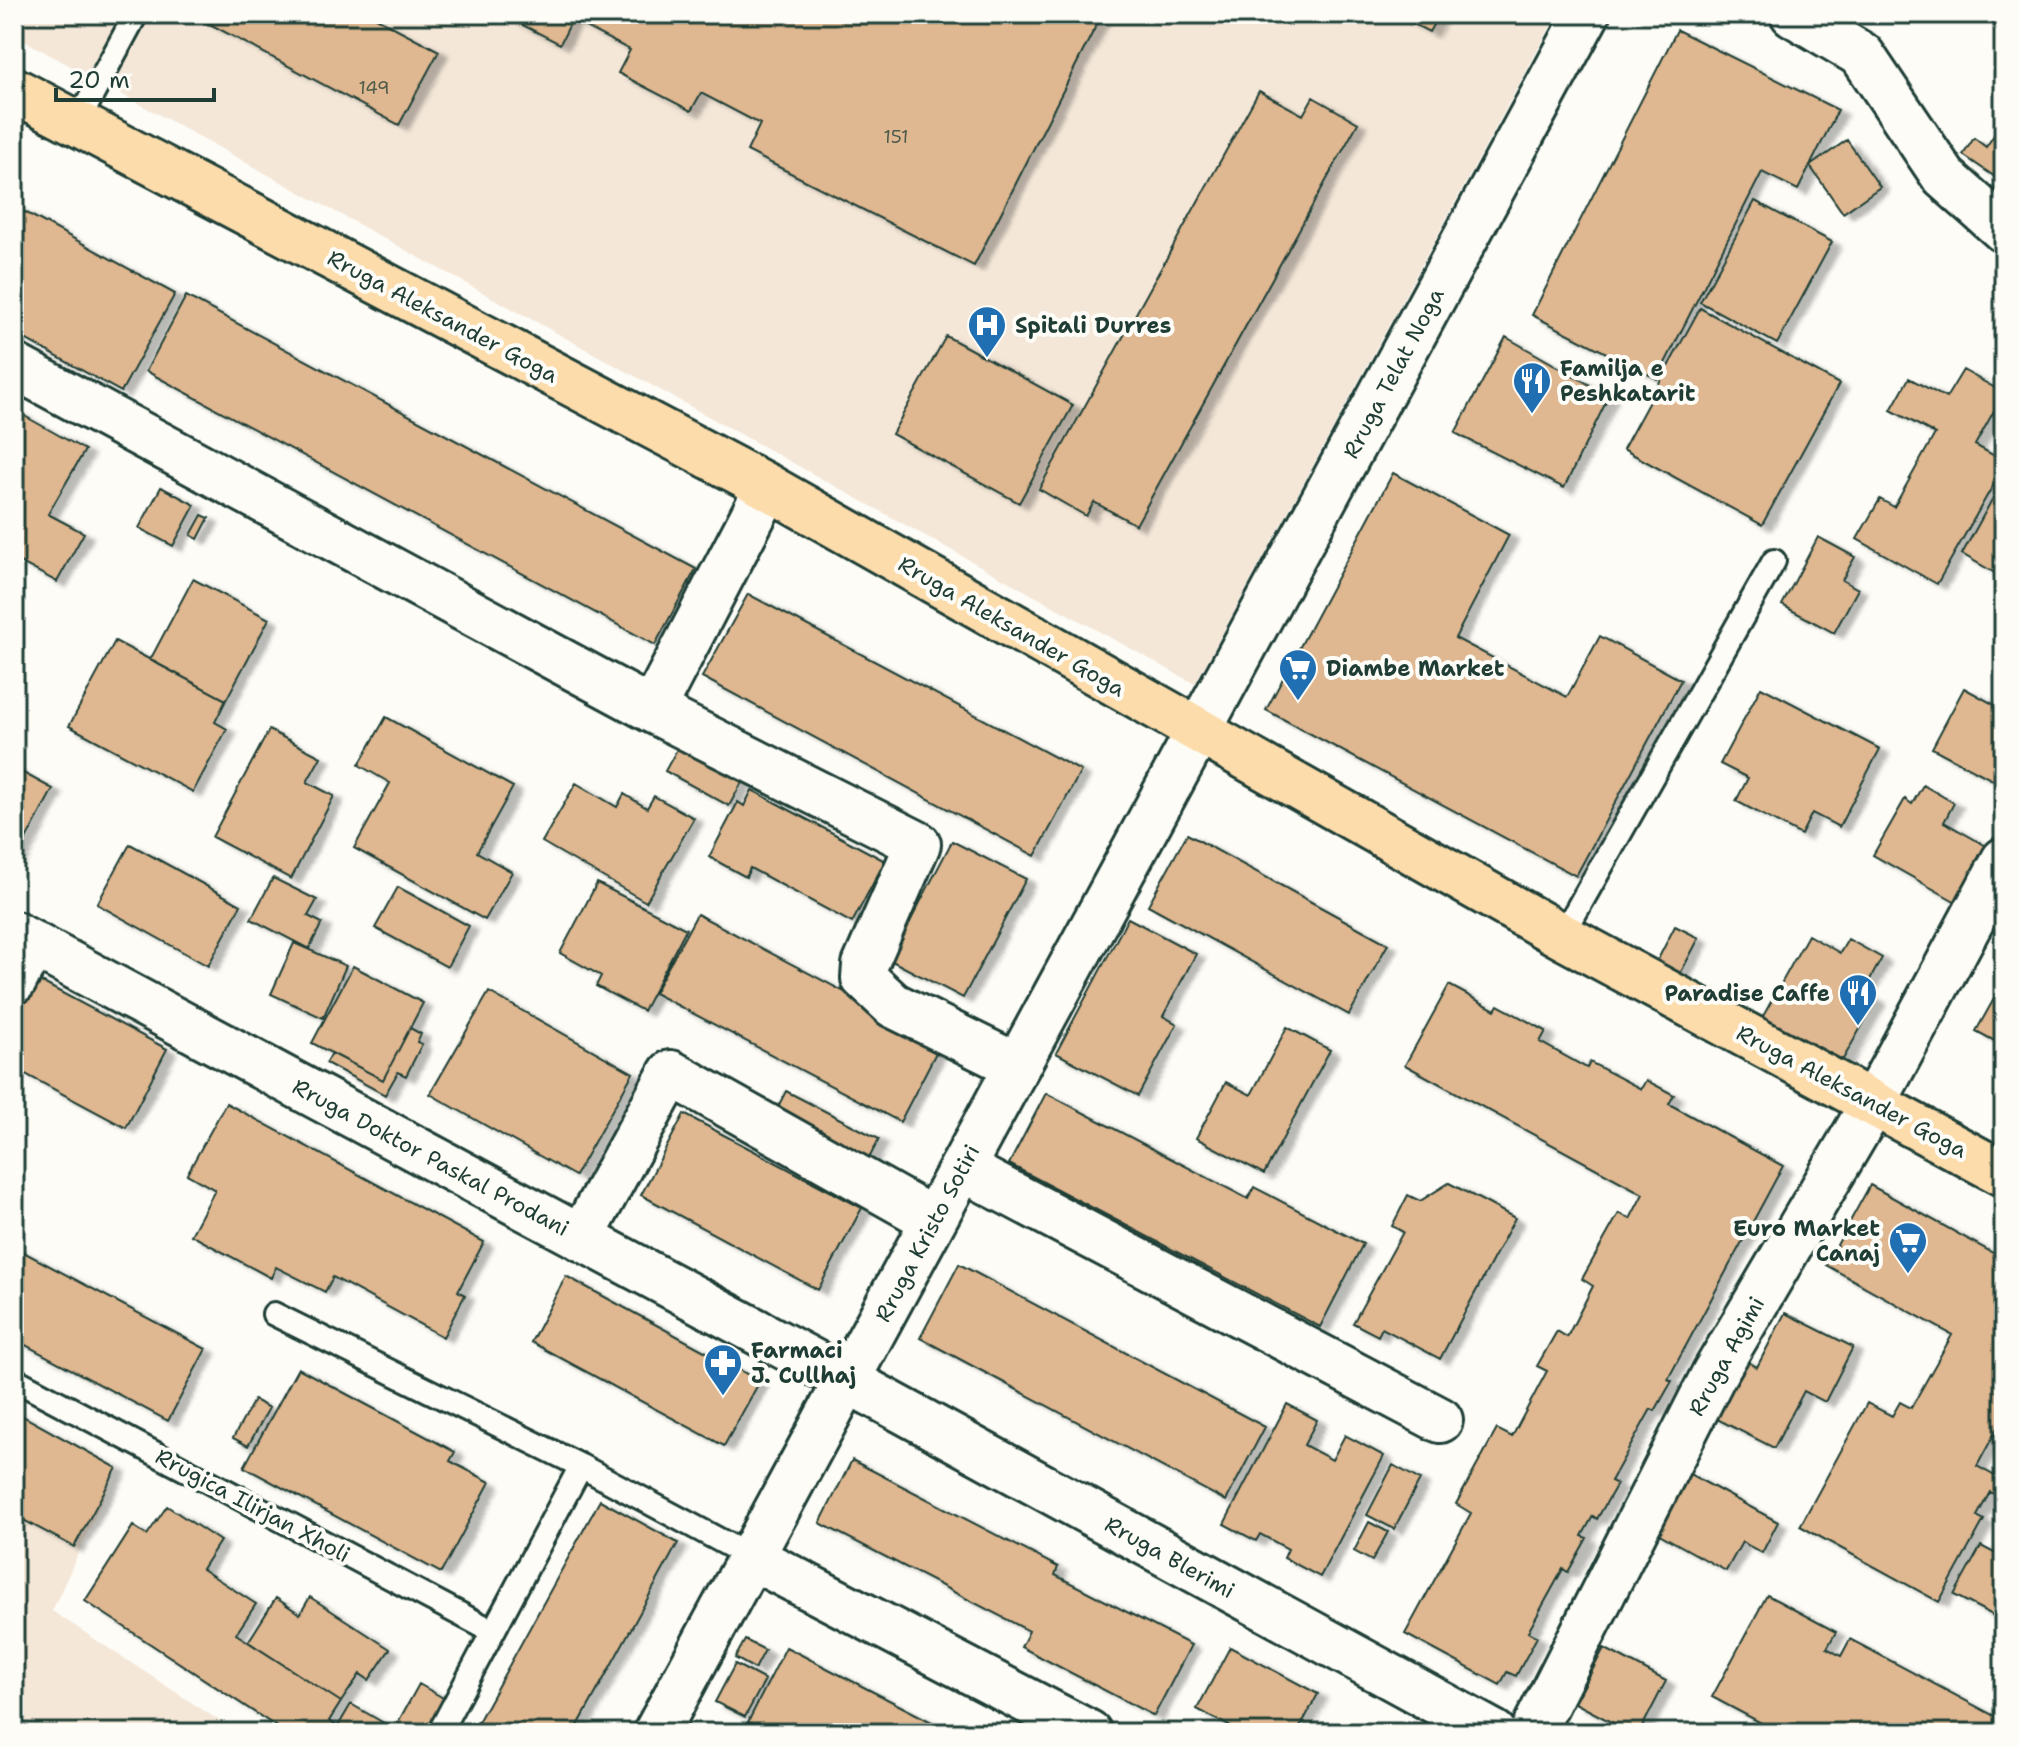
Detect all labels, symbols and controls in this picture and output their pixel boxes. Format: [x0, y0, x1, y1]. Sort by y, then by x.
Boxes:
scale bar [56, 52, 214, 102]
text: 20 m [68, 64, 130, 96]
house number: 149 [358, 76, 390, 100]
house number: 151 [883, 125, 909, 149]
street label: Rruga Aleksander Goga [322, 243, 563, 390]
street label: Rruga Telat Noga [1336, 283, 1451, 464]
hospital icon: Spitali Durres [966, 304, 1008, 359]
place label: Spitali Durres [1015, 311, 1171, 340]
place label: Familja e Peshkatarit [1560, 354, 1696, 408]
restaurant icon: Familja e Peshkatarit [1511, 360, 1553, 415]
street label: Rruga Aleksander Goga [893, 550, 1131, 703]
supermarket icon: Diambe Market [1277, 647, 1319, 702]
place label: Diambe Market [1326, 654, 1505, 683]
restaurant icon: Paradise Caffe [1837, 972, 1879, 1027]
place label: Paradise Caffe [1664, 979, 1830, 1008]
street label: Rruga Aleksander Goga [1731, 1018, 1972, 1165]
street label: Rruga Doktor Paskal Prodani [287, 1072, 574, 1243]
street label: Rruga Kristo Sotiri [868, 1140, 986, 1327]
place label: Euro Market Canaj [1733, 1214, 1880, 1268]
supermarket icon: Euro Market Canaj [1887, 1220, 1929, 1275]
street label: Rruga Agimi [1682, 1291, 1771, 1421]
place label: Farmaci J. Cullhaj [751, 1336, 856, 1390]
pharmacy icon: Farmaci J. Cullhaj [702, 1342, 744, 1397]
street label: Rrugica Ilirjan Xholi [150, 1442, 355, 1569]
street label: Rruga Blerimi [1100, 1510, 1240, 1605]

